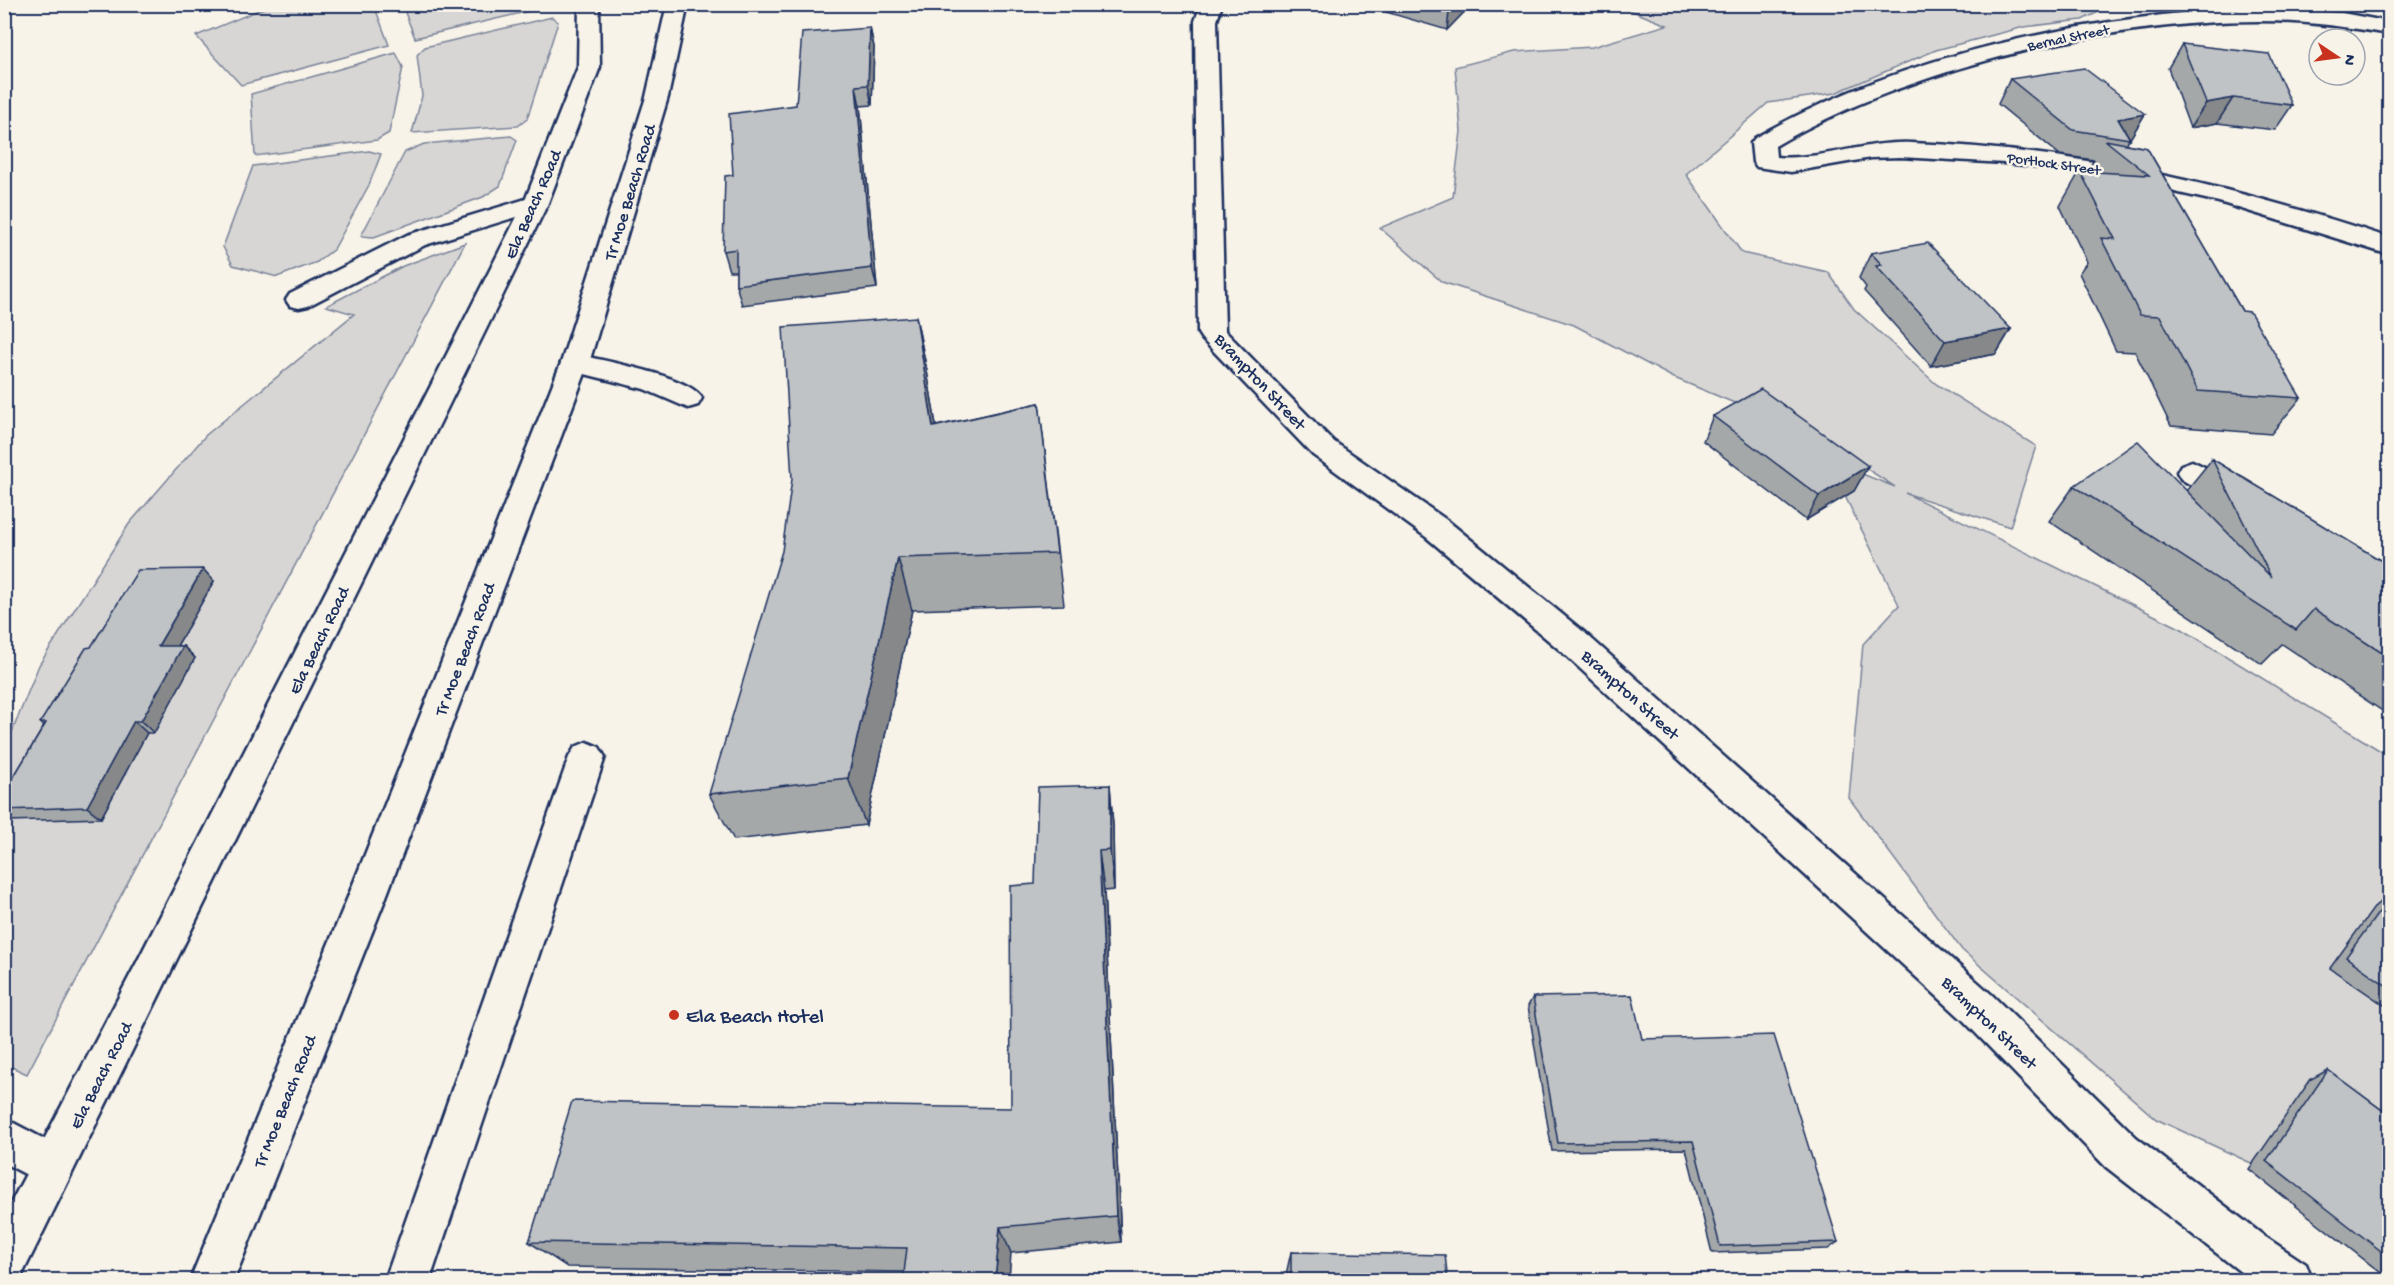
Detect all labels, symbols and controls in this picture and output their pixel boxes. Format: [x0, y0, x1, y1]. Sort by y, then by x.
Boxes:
street label: Bernal Street [2025, 21, 2113, 57]
north arrow [2307, 27, 2367, 87]
text: N [2338, 52, 2359, 67]
street label: Tr Moe Beach Road [600, 121, 662, 264]
street label: Ela Beach Road [501, 146, 568, 263]
street label: Portlock Street [2005, 149, 2103, 181]
street label: Brampton Street [1208, 329, 1310, 437]
street label: Tr Moe Beach Road [431, 579, 502, 720]
street label: Ela Beach Road [285, 582, 356, 698]
street label: Brampton Street [1575, 646, 1684, 746]
street label: Brampton Street [1935, 972, 2042, 1076]
place label: Ela Beach Hotel [686, 1006, 824, 1031]
marker: Ela Beach Hotel [667, 1008, 681, 1022]
street label: Ela Beach Road [66, 1018, 139, 1133]
street label: Tr Moe Beach Road [250, 1031, 323, 1172]

